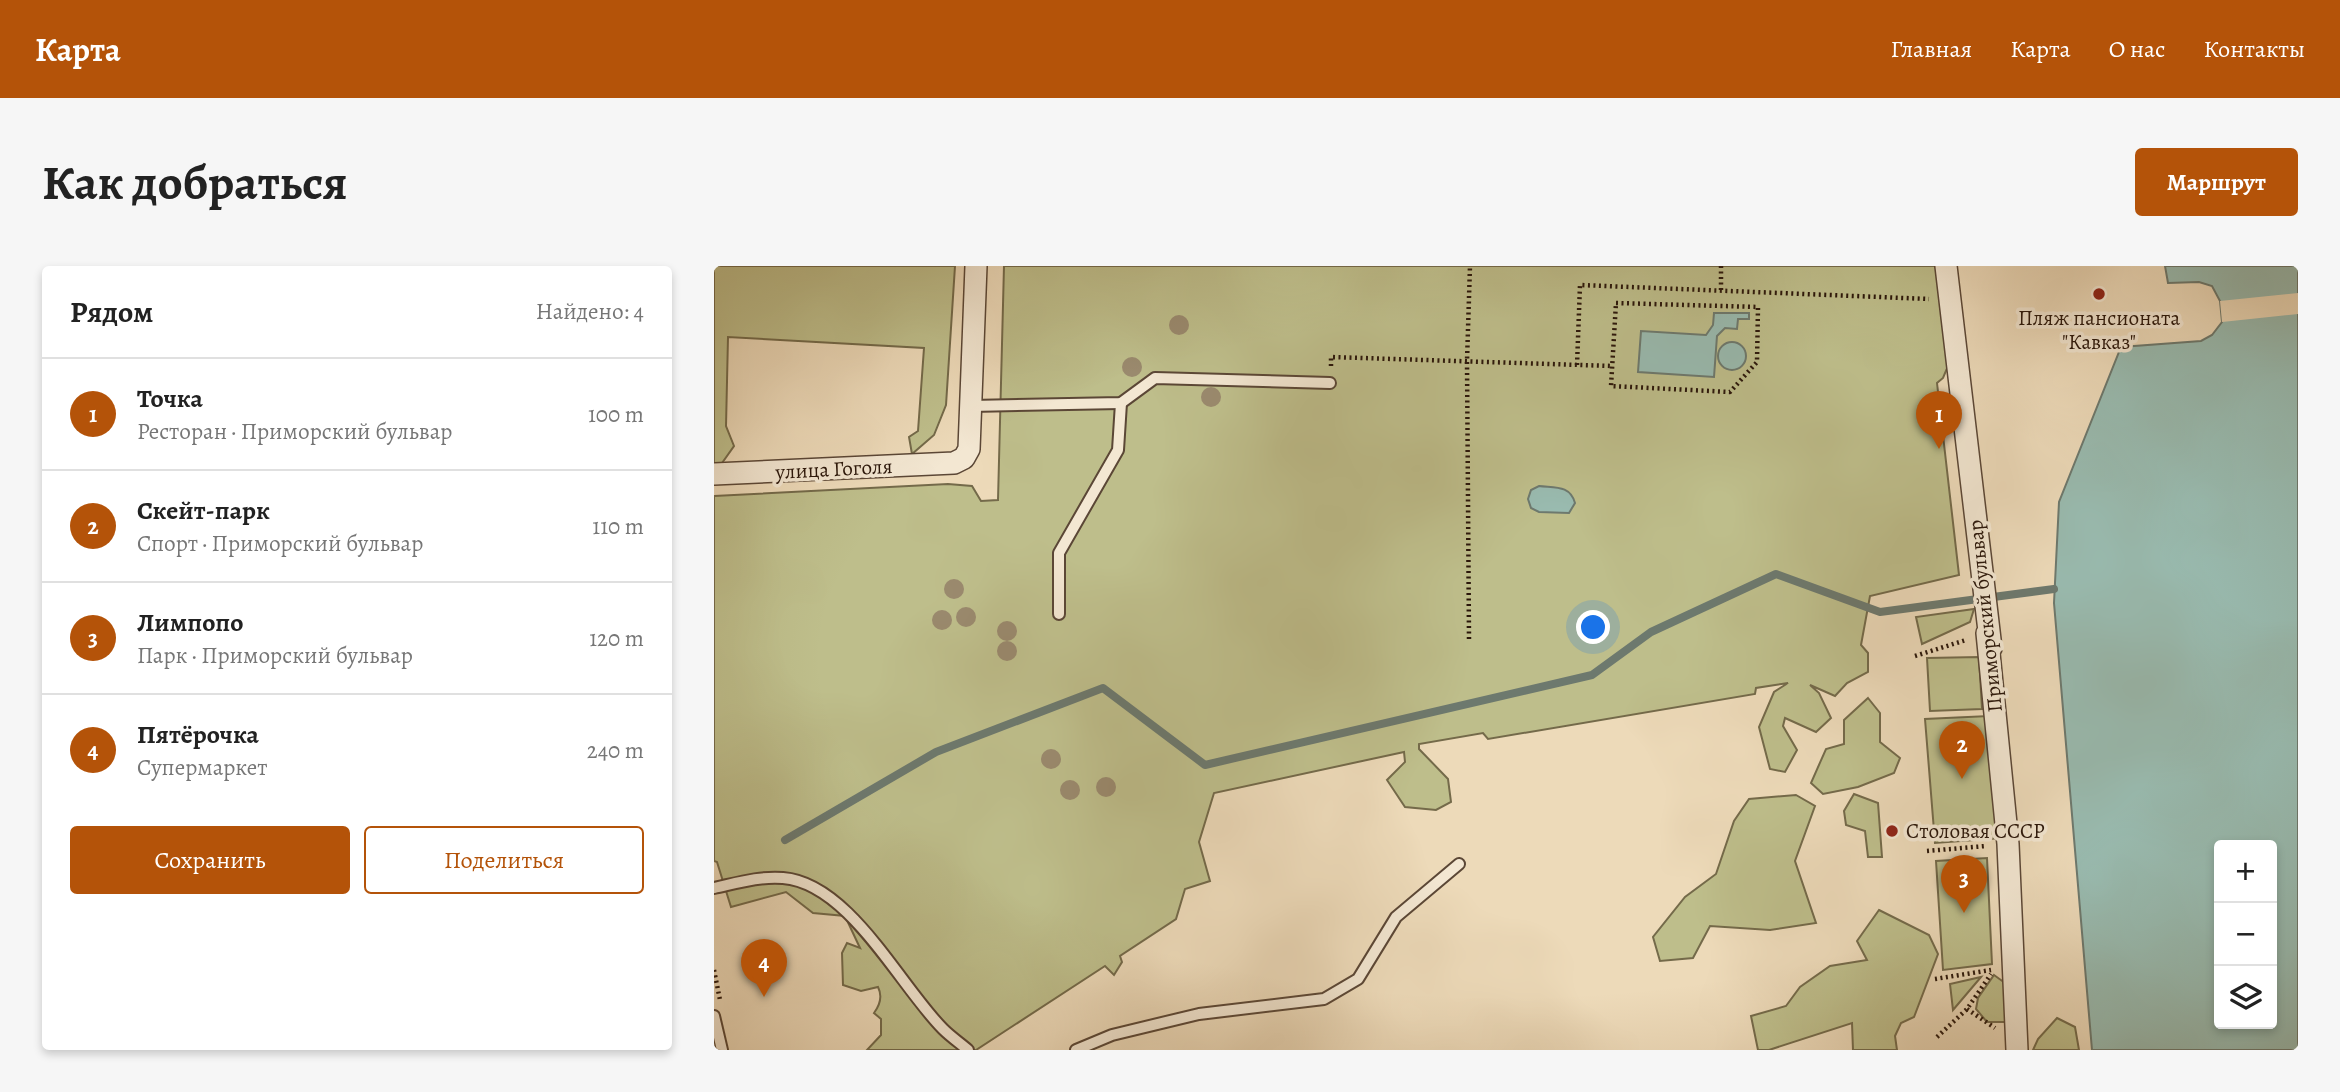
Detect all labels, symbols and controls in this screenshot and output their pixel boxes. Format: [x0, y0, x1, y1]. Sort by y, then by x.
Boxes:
text: Карта [35, 27, 121, 72]
text: Главная [1891, 33, 1972, 65]
text: Карта [2010, 33, 2071, 65]
text: О нас [2109, 33, 2165, 65]
text: Контакты [2203, 33, 2305, 65]
button: Маршрут [2135, 148, 2298, 216]
text: Как добраться [42, 149, 348, 216]
marker: Пляж пансионата "Кавказ" [2091, 286, 2107, 302]
text: Рядом [70, 292, 153, 332]
text: Найдено: 4 [536, 296, 644, 327]
place label: Пляж пансионата "Кавказ" [2018, 304, 2180, 356]
text: Точка [137, 381, 203, 416]
pin: 1 [1916, 391, 1962, 449]
text: 1 [89, 399, 97, 430]
text: 100 m [588, 399, 644, 430]
text: Ресторан · Приморский бульвар [137, 416, 452, 447]
street label: улица Гоголя [774, 452, 893, 486]
text: Скейт-парк [137, 493, 270, 528]
text: 2 [87, 511, 99, 542]
text: 110 m [592, 511, 644, 542]
street label: Приморский бульвар [1961, 518, 2009, 714]
text: Спорт · Приморский бульвар [137, 528, 423, 559]
text: Лимпопо [137, 605, 243, 640]
your location [1576, 610, 1610, 644]
text: 3 [88, 623, 98, 654]
text: 120 m [589, 623, 644, 654]
text: Парк · Приморский бульвар [137, 640, 413, 671]
text: Пятёрочка [137, 717, 259, 752]
pin: 2 [1939, 721, 1985, 779]
text: 4 [88, 735, 98, 766]
text: 240 m [587, 735, 644, 766]
text: Супермаркет [137, 752, 268, 783]
place label: Столовая СССР [1906, 817, 2045, 845]
marker: Столовая СССР [1884, 823, 1900, 839]
button: Сохранить [70, 826, 350, 894]
button: Поделиться [364, 826, 644, 894]
map controls [2214, 840, 2277, 1029]
button: + [2214, 840, 2277, 903]
pin: 3 [1941, 855, 1987, 913]
button: − [2214, 903, 2277, 966]
pin: 4 [741, 939, 787, 997]
button: layers [2214, 966, 2277, 1029]

